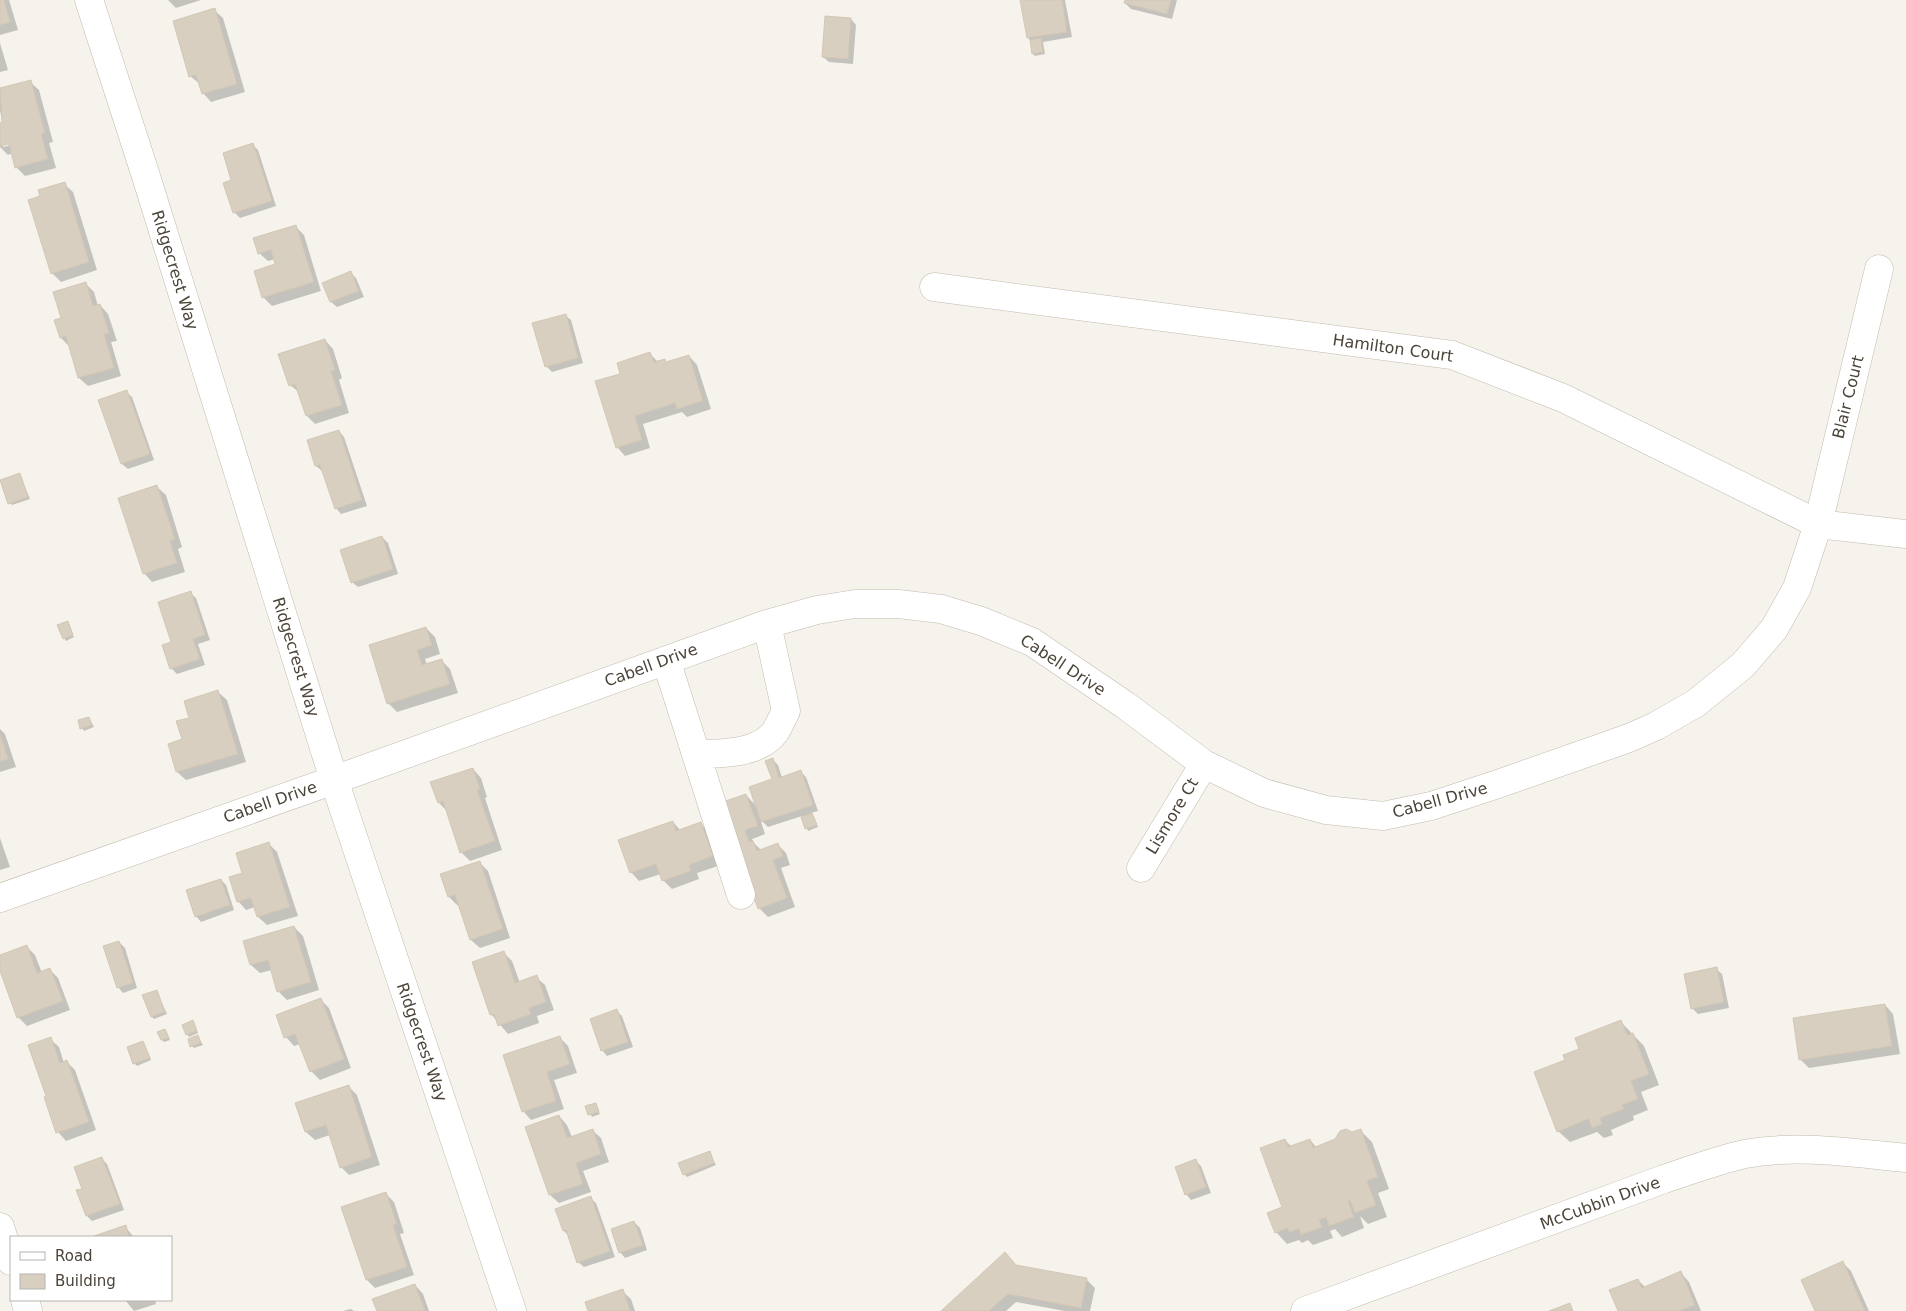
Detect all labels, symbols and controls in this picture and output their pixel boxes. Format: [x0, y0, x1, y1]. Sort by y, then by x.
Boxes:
street label: Ridgecrest Way [148, 208, 202, 332]
street label: Hamilton Court [1331, 330, 1455, 366]
street label: Blair Court [1828, 353, 1868, 441]
street label: Ridgecrest Way [269, 595, 323, 719]
street label: Cabell Drive [1017, 630, 1109, 700]
street label: Cabell Drive [602, 639, 700, 691]
street label: Lismore Ct [1142, 774, 1202, 858]
street label: Cabell Drive [221, 777, 319, 827]
street label: Cabell Drive [1390, 778, 1490, 822]
street label: Ridgecrest Way [393, 980, 451, 1104]
street label: McCubbin Drive [1537, 1172, 1663, 1234]
legend [10, 1236, 172, 1301]
text: Road [55, 1247, 93, 1265]
text: Building [55, 1272, 116, 1290]

